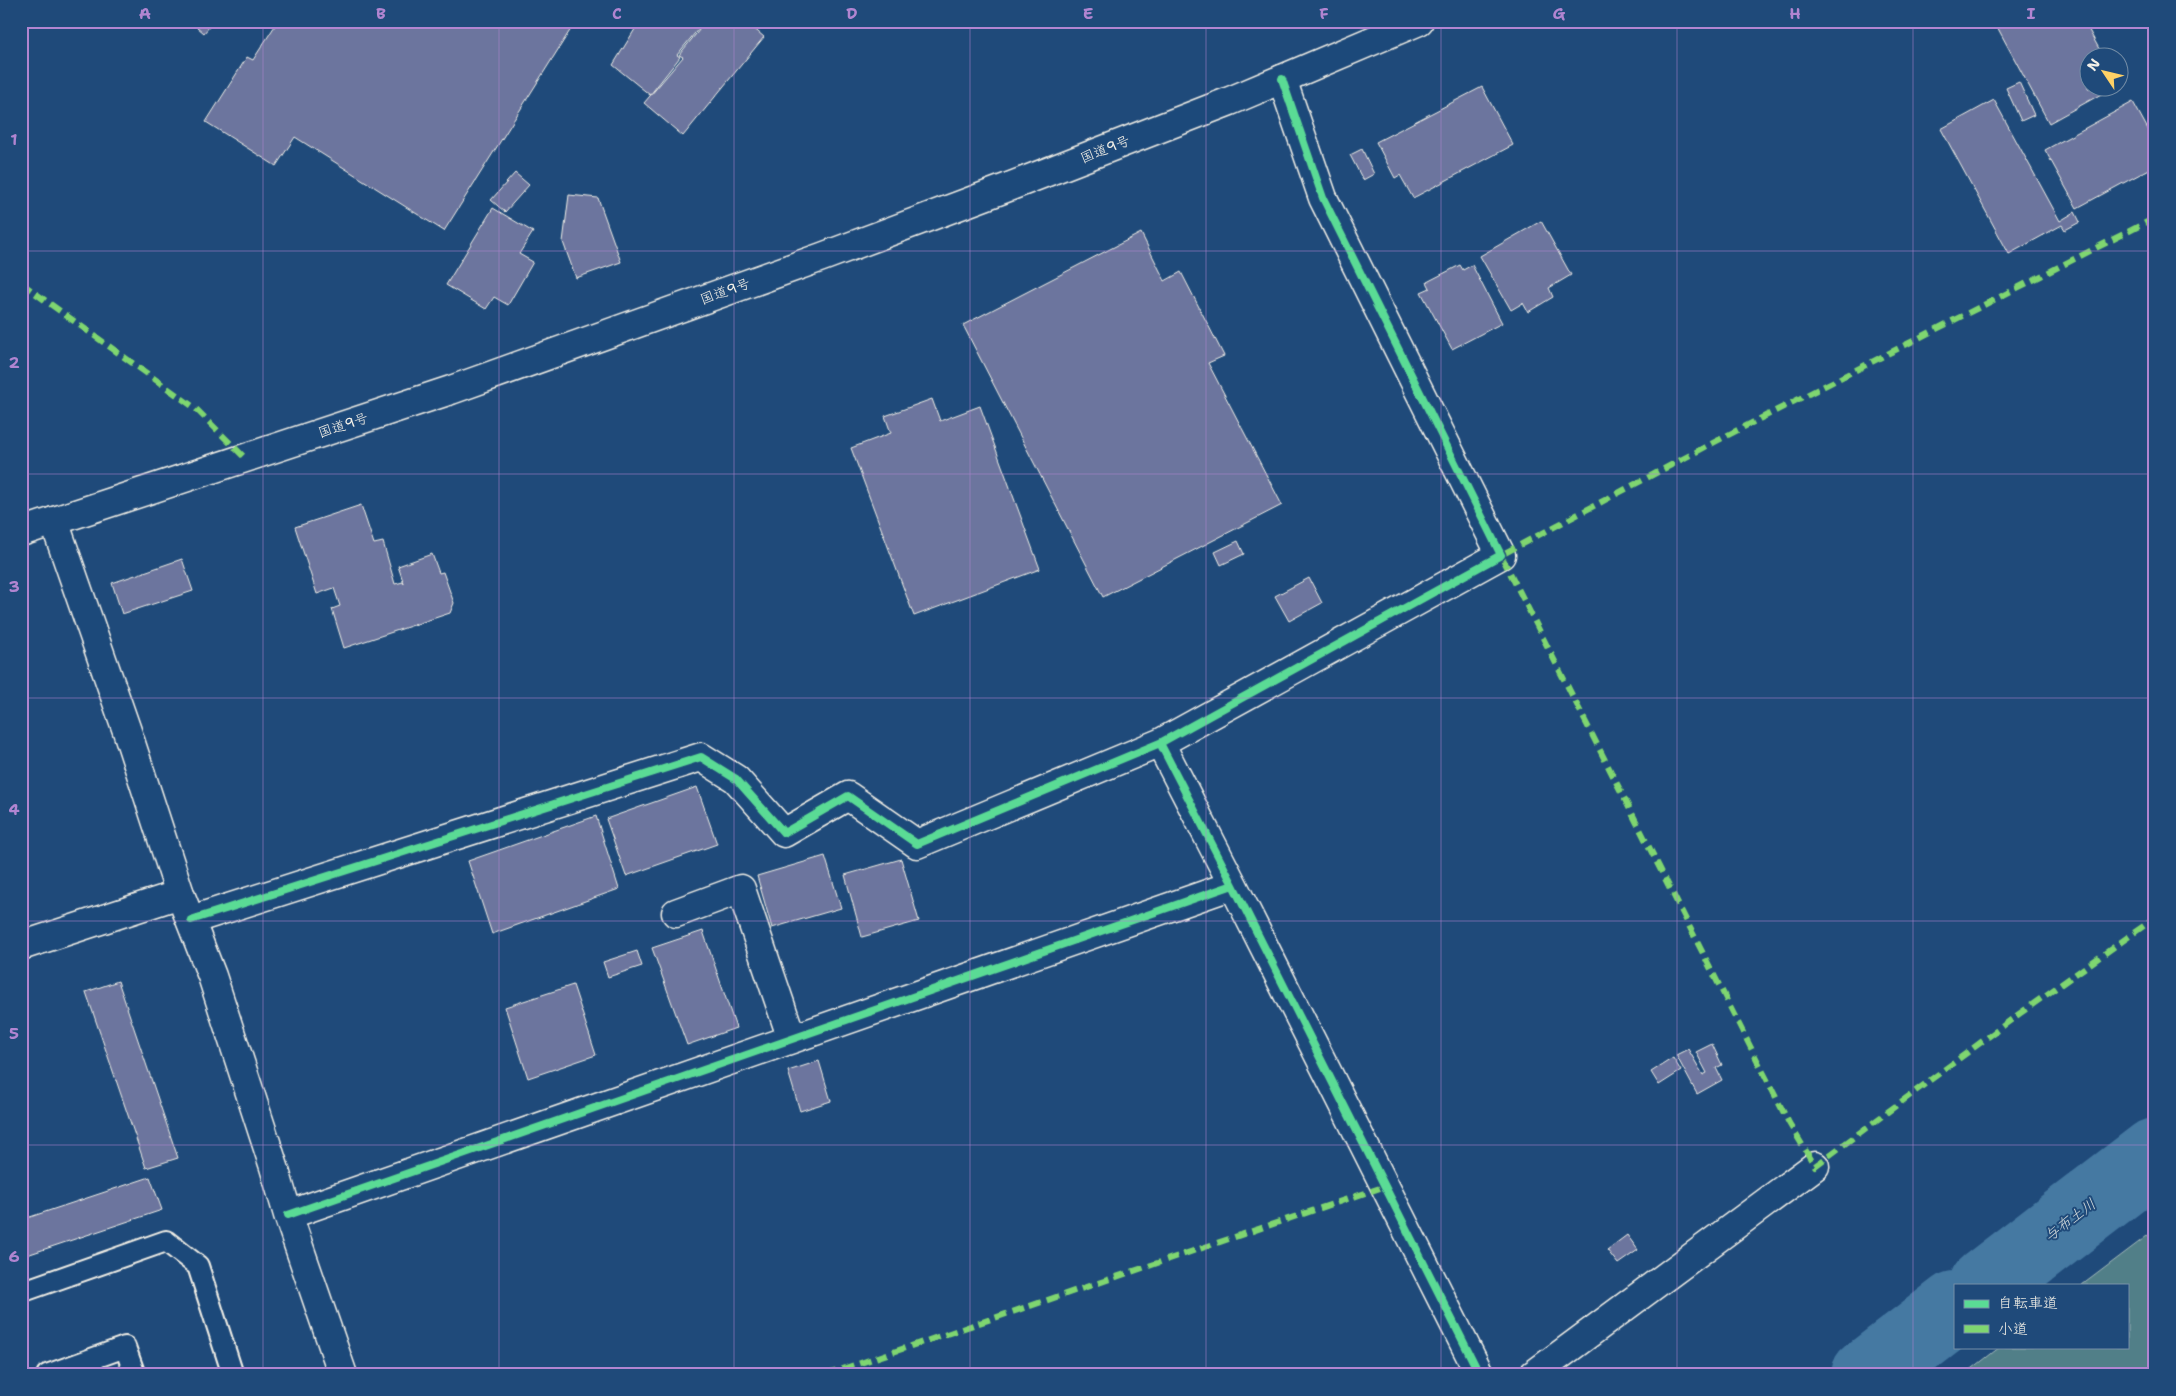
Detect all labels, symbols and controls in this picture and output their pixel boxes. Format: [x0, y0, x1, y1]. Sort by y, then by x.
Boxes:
text: A [139, 3, 151, 24]
text: B [376, 3, 386, 24]
text: C [612, 3, 622, 24]
text: D [846, 3, 858, 24]
text: E [1083, 3, 1093, 24]
text: F [1319, 3, 1329, 24]
text: G [1553, 3, 1566, 24]
text: H [1789, 3, 1801, 24]
text: I [2027, 3, 2036, 24]
north arrow [2078, 48, 2128, 98]
text: N [2083, 55, 2104, 74]
text: 1 [10, 129, 18, 150]
street label: 国道9号 [1078, 131, 1132, 167]
street label: 国道9号 [698, 274, 752, 308]
text: 2 [8, 352, 20, 373]
street label: 国道9号 [316, 408, 370, 442]
text: 3 [8, 576, 20, 597]
text: 4 [8, 799, 20, 820]
text: 5 [9, 1023, 19, 1044]
water label: 与布土川 [2040, 1194, 2100, 1246]
text: 6 [8, 1246, 20, 1267]
legend [1954, 1284, 2128, 1348]
text: 自転車道 [1998, 1293, 2058, 1313]
text: 小道 [1998, 1319, 2028, 1339]

